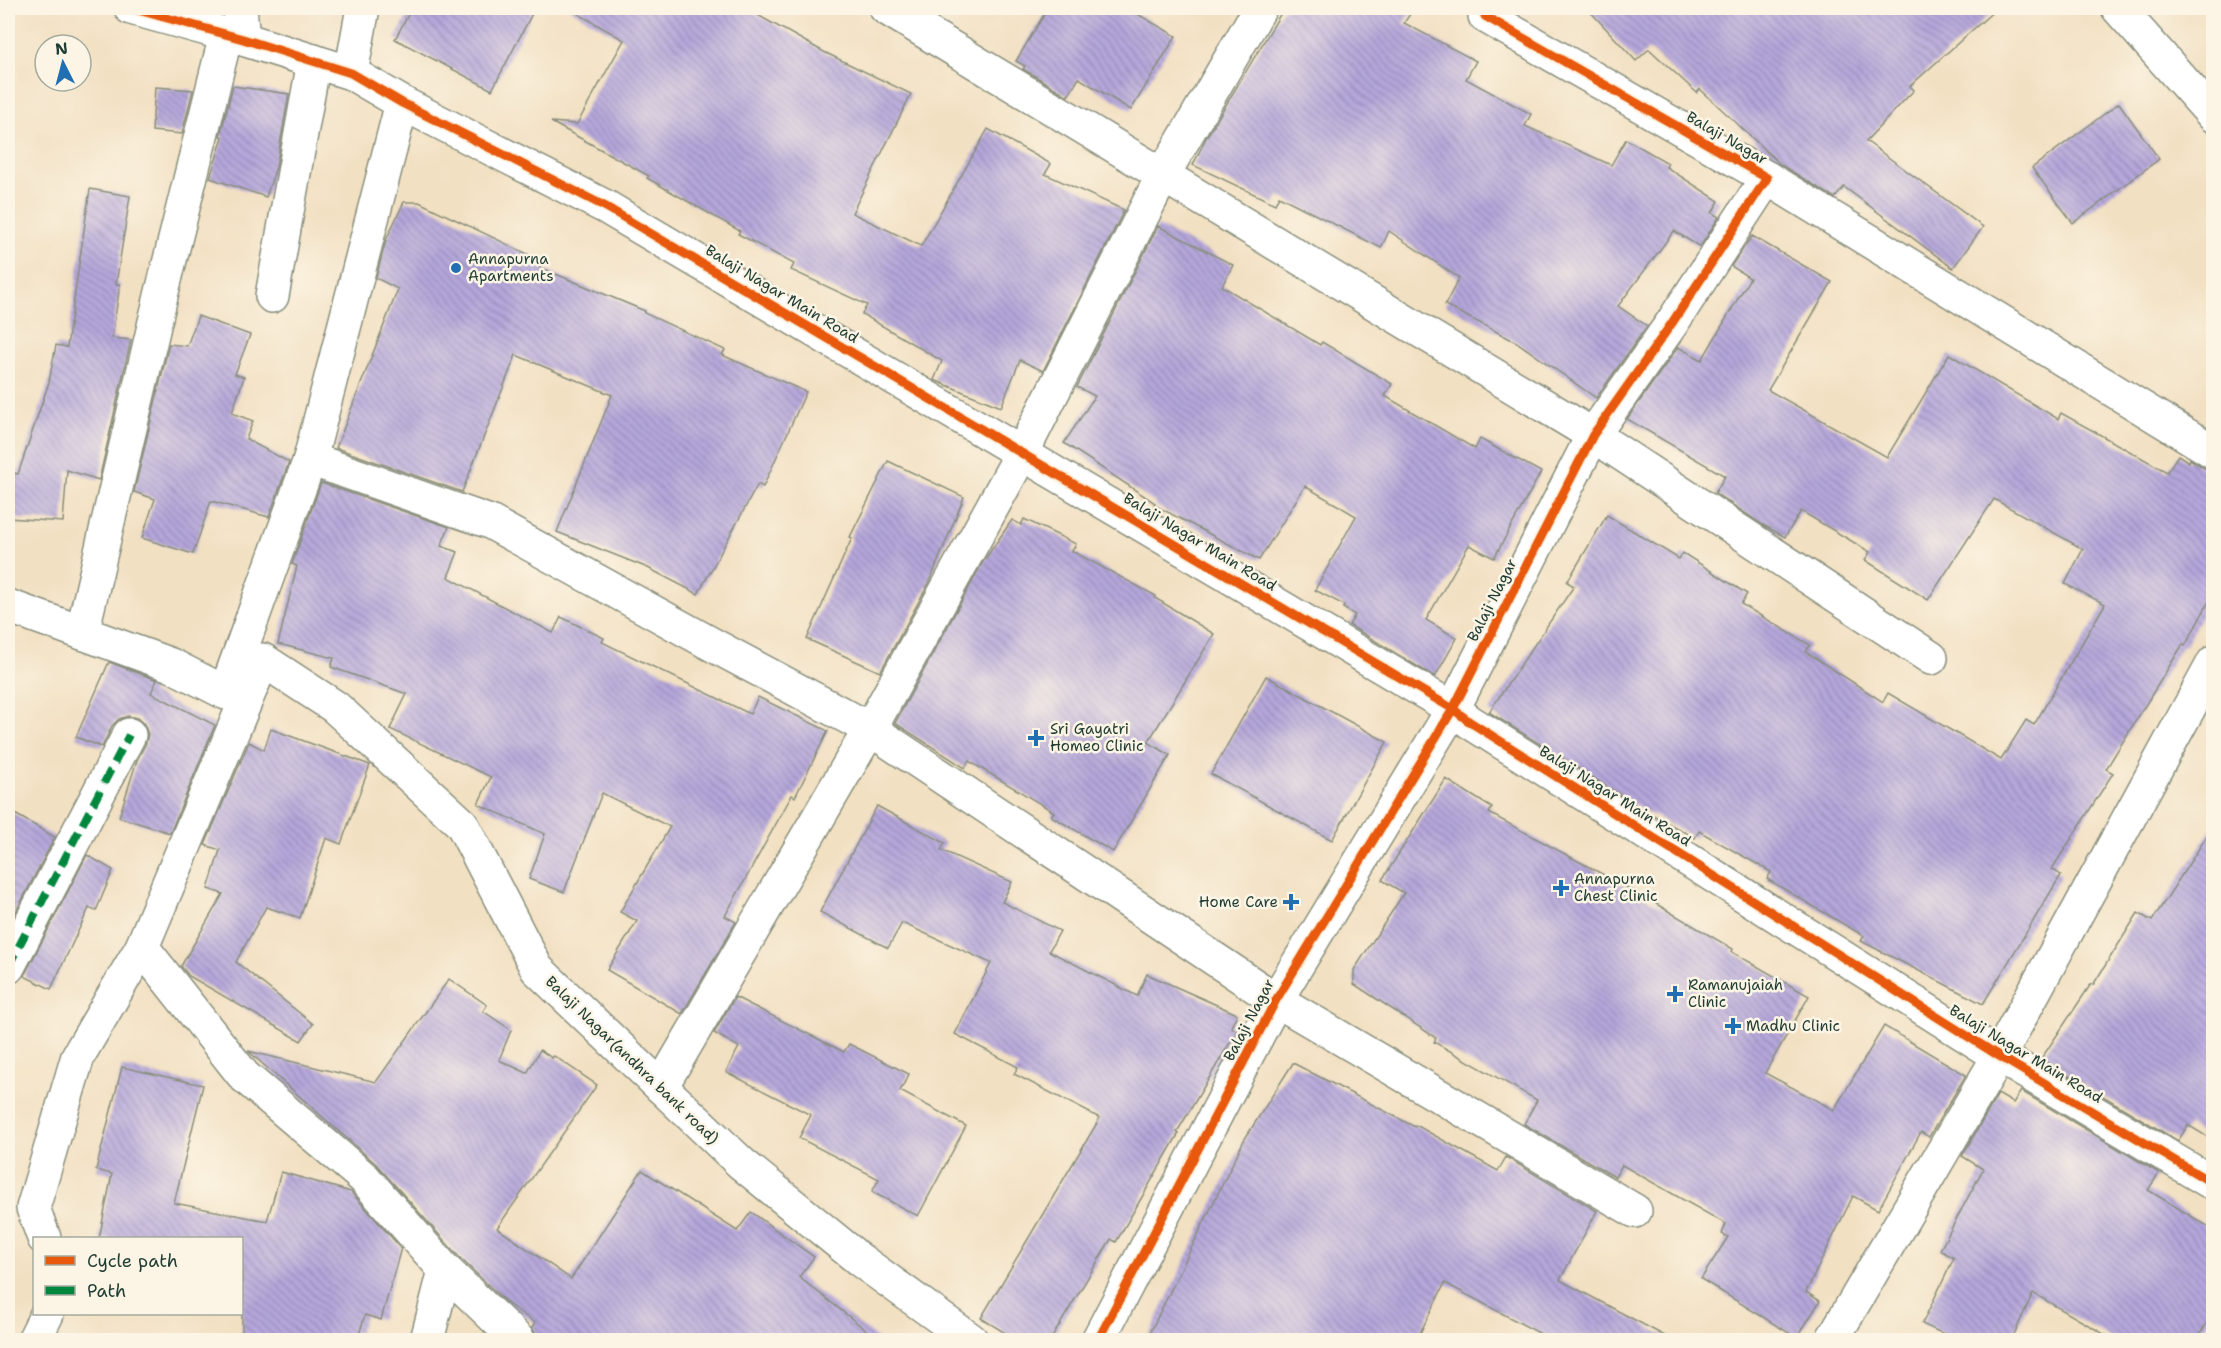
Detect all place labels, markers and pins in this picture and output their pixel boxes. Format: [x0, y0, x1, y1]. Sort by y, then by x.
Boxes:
place label: Annapurna Apartments [468, 249, 554, 286]
marker: Annapurna Apartments [449, 261, 463, 275]
place label: Sri Gayatri Homeo Clinic [1050, 719, 1143, 756]
marker: Sri Gayatri Homeo Clinic [1027, 729, 1045, 747]
place label: Annapurna Chest Clinic [1574, 869, 1657, 906]
marker: Annapurna Chest Clinic [1552, 879, 1570, 897]
place label: Home Care [1199, 892, 1278, 912]
marker: Home Care [1282, 893, 1300, 911]
place label: Ramanujaiah Clinic [1688, 975, 1783, 1012]
marker: Ramanujaiah Clinic [1666, 985, 1684, 1003]
place label: Madhu Clinic [1746, 1016, 1840, 1036]
marker: Madhu Clinic [1724, 1017, 1742, 1035]

